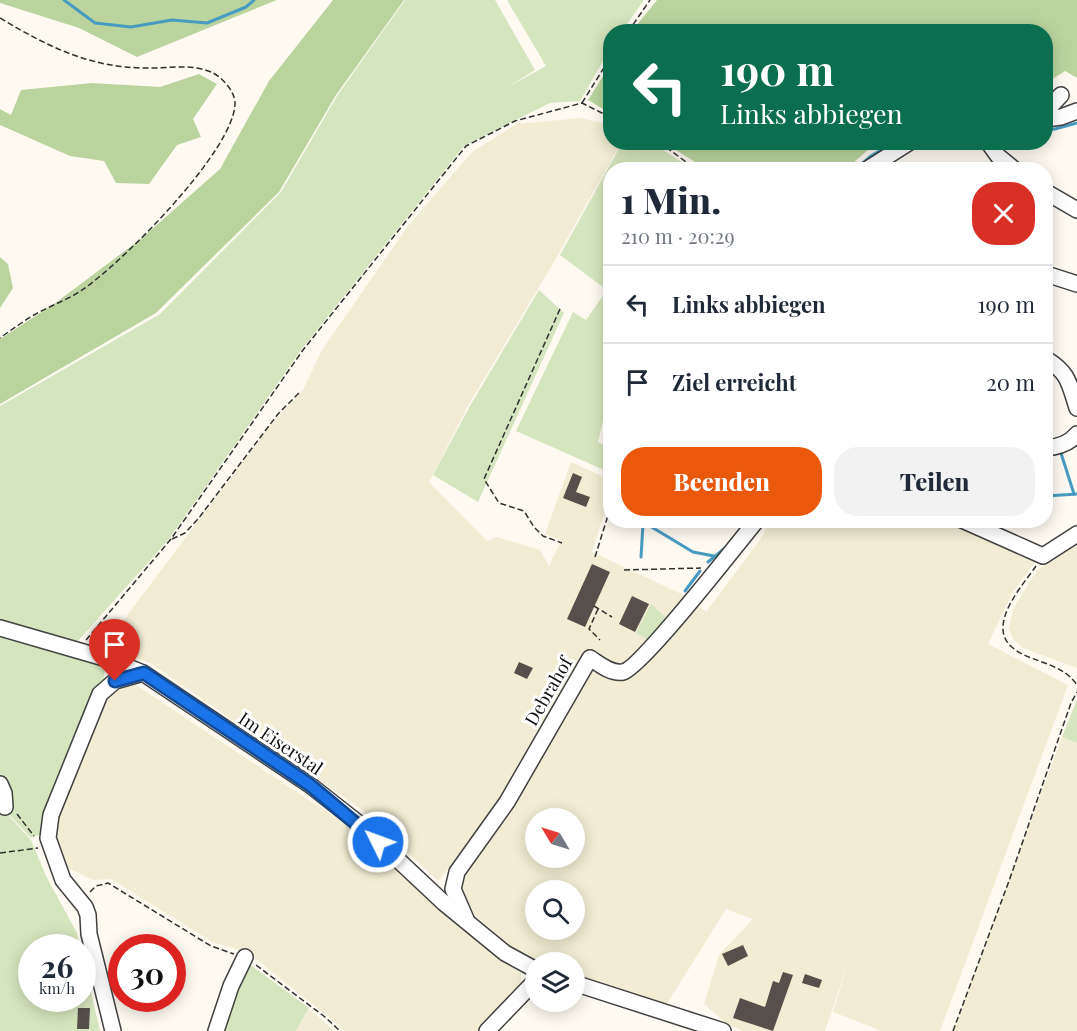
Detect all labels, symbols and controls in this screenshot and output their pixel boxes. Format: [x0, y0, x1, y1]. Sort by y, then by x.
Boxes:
text: 190 m [720, 41, 834, 97]
icon: left [621, 48, 699, 126]
text: Links abbiegen [720, 95, 903, 131]
text: 1 Min. [621, 175, 721, 223]
button: close [972, 182, 1035, 245]
text: 210 m · 20:29 [621, 222, 735, 249]
icon: left [621, 288, 654, 321]
text: Links abbiegen [672, 289, 826, 319]
text: 190 m [977, 289, 1035, 319]
icon: arrive [621, 366, 654, 399]
text: Ziel erreicht [672, 367, 796, 397]
text: 20 m [986, 367, 1035, 397]
button: Beenden [621, 447, 822, 516]
button: Teilen [834, 447, 1035, 516]
pin [89, 619, 140, 681]
icon: arrive [98, 628, 131, 661]
street label: Debrahof [519, 650, 578, 730]
street label: Im Eiserstal [234, 706, 328, 780]
north arrow [525, 808, 585, 868]
map controls [525, 808, 585, 1012]
position arrow [346, 810, 410, 874]
button: search [525, 880, 585, 940]
speed limit sign: 30 [108, 934, 186, 1012]
text: 26 [41, 946, 73, 986]
button: layers [525, 952, 585, 1012]
text: km/h [39, 978, 75, 998]

